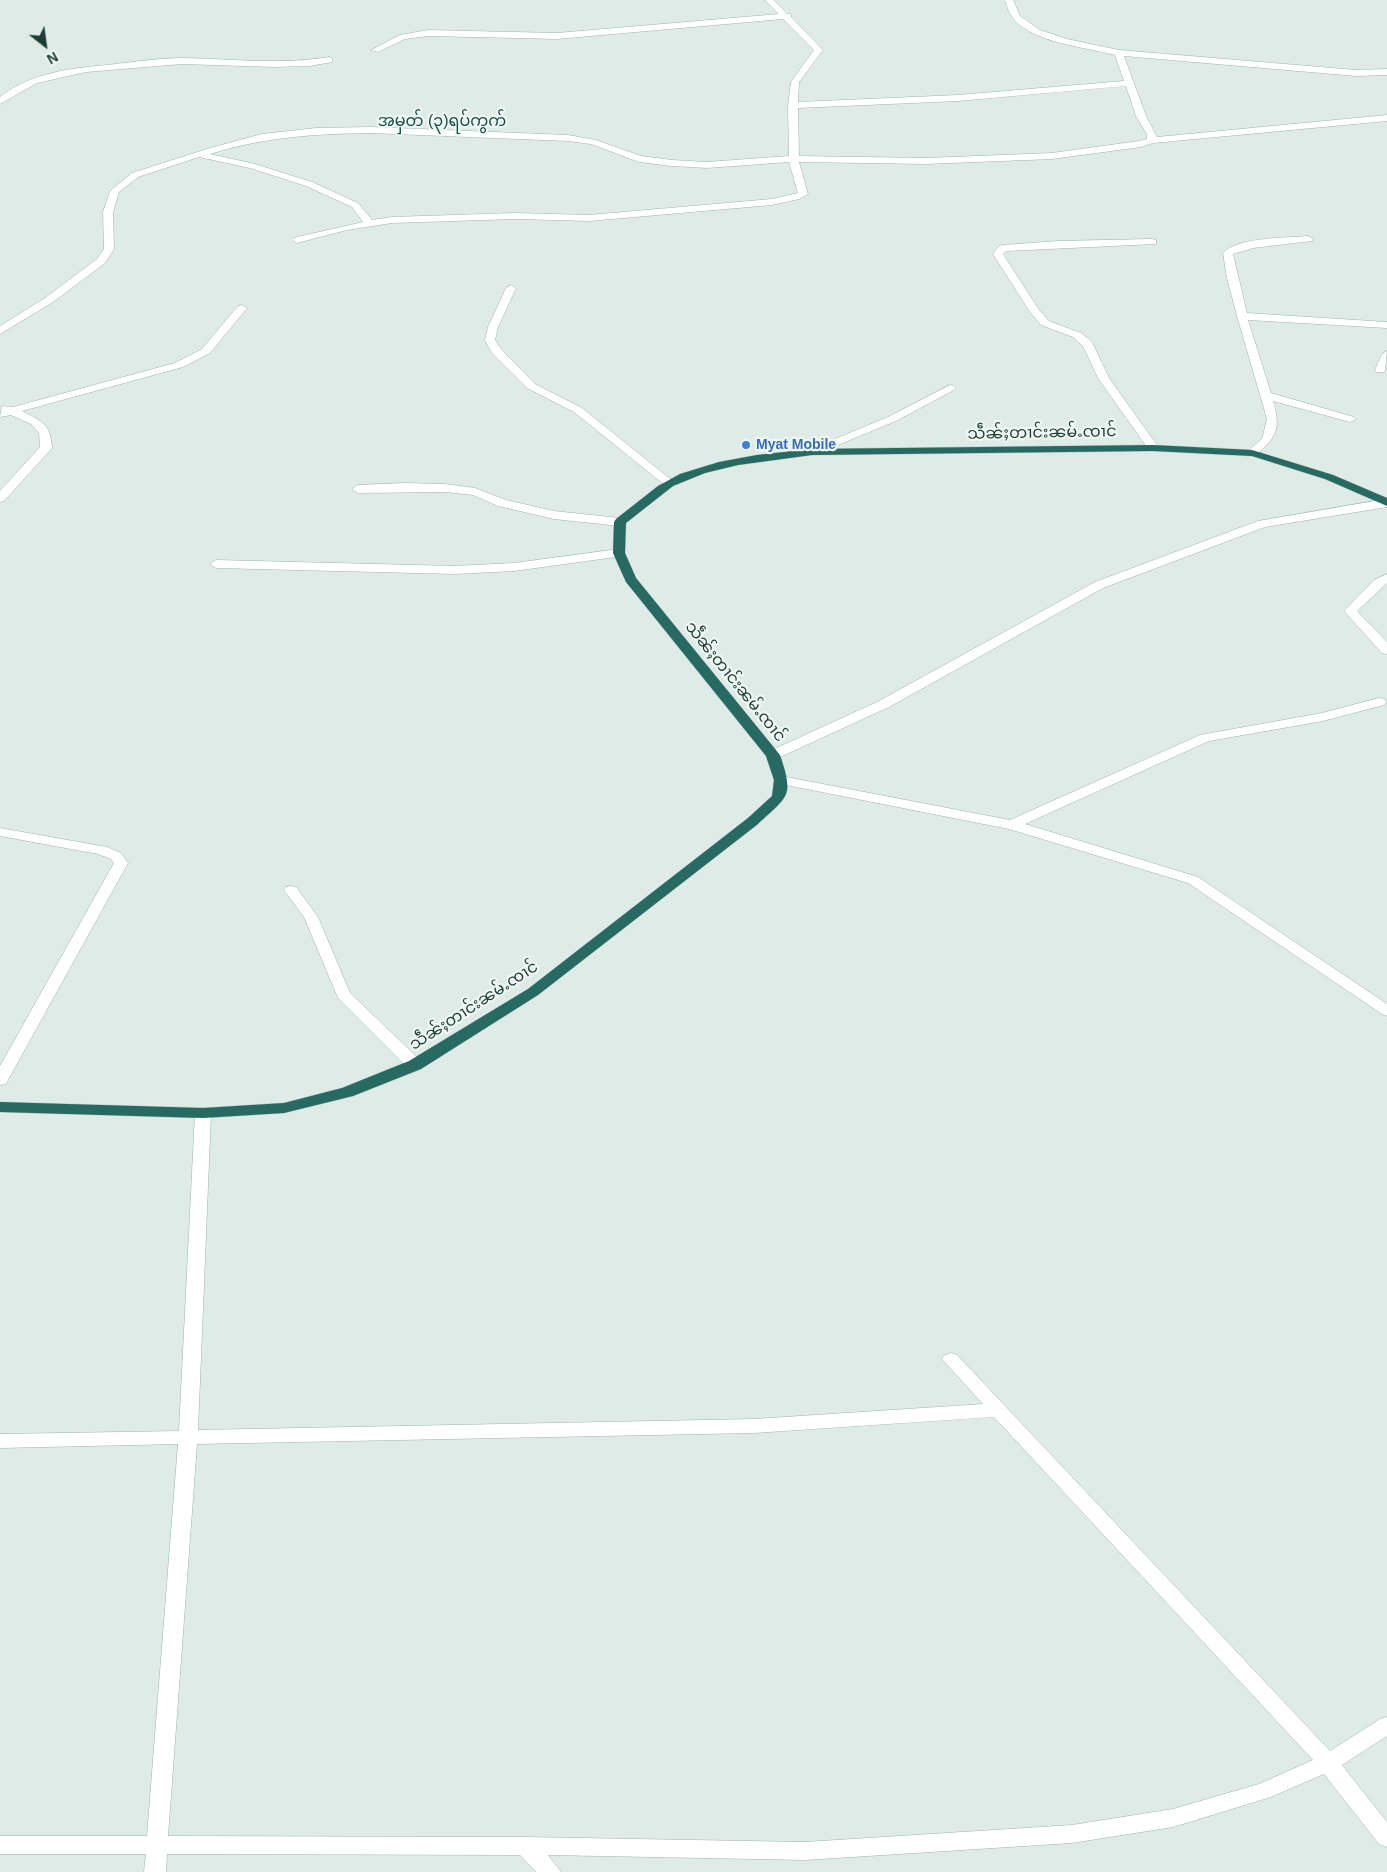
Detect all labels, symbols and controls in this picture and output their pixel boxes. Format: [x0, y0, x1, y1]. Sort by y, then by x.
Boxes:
north arrow [20, 20, 70, 70]
text: N [44, 49, 61, 67]
district label: အမှတ် (၃)ရပ်ကွက် [378, 112, 506, 132]
street label: သဵၼ်ႈတၢင်းၼမ်ႉၸၢင် [967, 422, 1117, 444]
place label: Myat Mobile [756, 437, 836, 453]
marker: Myat Mobile [740, 439, 752, 451]
street label: သဵၼ်ႈတၢင်းၼမ်ႉၸၢင် [681, 618, 789, 746]
street label: သဵၼ်ႈတၢင်းၼမ်ႉၸၢင် [406, 957, 542, 1055]

